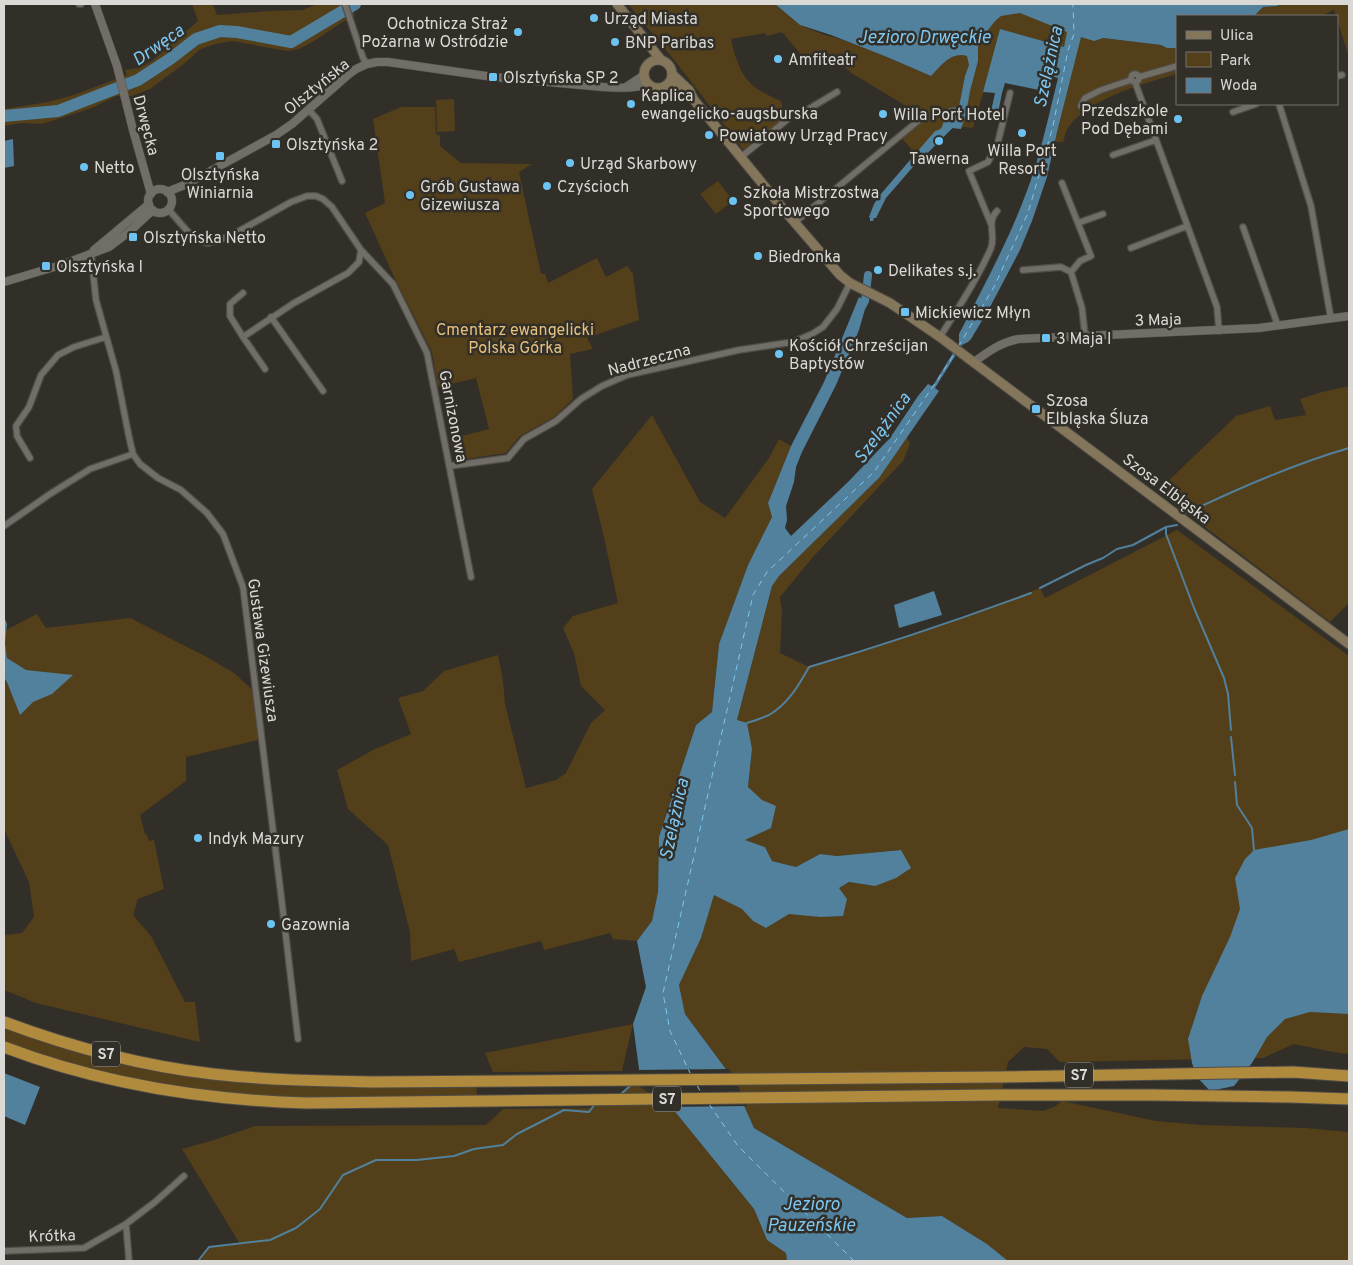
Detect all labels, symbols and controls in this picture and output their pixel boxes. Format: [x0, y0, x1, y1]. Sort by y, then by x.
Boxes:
place label: Urząd Miasta [604, 10, 698, 30]
marker: Urząd Miasta [588, 12, 600, 24]
place label: Ochotnicza Straż Pożarna w Ostródzie [361, 15, 508, 53]
legend [1176, 15, 1338, 105]
water label: Drwęca [128, 20, 190, 72]
water label: Szelążnica [1030, 24, 1069, 110]
marker: Ochotnicza Straż Pożarna w Ostródzie [512, 26, 524, 38]
water label: Jezioro Drwęckie [858, 27, 991, 50]
text: Ulica [1220, 27, 1253, 46]
place label: BNP Paribas [625, 34, 714, 54]
marker: BNP Paribas [609, 36, 621, 48]
place label: Amfiteatr [788, 51, 856, 71]
text: Park [1220, 52, 1251, 71]
marker: Amfiteatr [772, 53, 784, 65]
street label: Olsztyńska [280, 55, 354, 120]
place label: Olsztyńska SP 2 [503, 69, 619, 89]
marker: Olsztyńska SP 2 [487, 71, 499, 83]
text: Woda [1220, 77, 1257, 96]
place label: Kaplica ewangelicko-augsburska [641, 87, 818, 125]
street label: Drwęcka [127, 93, 163, 158]
marker: Kaplica ewangelicko-augsburska [625, 98, 637, 110]
place label: Przedszkole Pod Dębami [1081, 102, 1168, 140]
place label: Willa Port Hotel [893, 106, 1005, 126]
marker: Willa Port Hotel [877, 108, 889, 120]
marker: Przedszkole Pod Dębami [1172, 113, 1184, 125]
place label: Powiatowy Urząd Pracy [719, 127, 888, 147]
marker: Willa Port Resort [1016, 127, 1028, 139]
marker: Powiatowy Urząd Pracy [703, 129, 715, 141]
marker: Tawerna [933, 135, 945, 147]
place label: Olsztyńska 2 [286, 136, 378, 156]
marker: Olsztyńska 2 [270, 138, 282, 150]
place label: Willa Port Resort [987, 142, 1057, 180]
marker: Olsztyńska Winiarnia [214, 150, 226, 162]
place label: Tawerna [909, 150, 969, 170]
place label: Urząd Skarbowy [580, 155, 697, 175]
marker: Urząd Skarbowy [564, 157, 576, 169]
place label: Netto [94, 159, 135, 179]
marker: Netto [78, 161, 90, 173]
place label: Olsztyńska Winiarnia [181, 166, 259, 204]
place label: Grób Gustawa Gizewiusza [420, 178, 520, 216]
place label: Czyścioch [557, 178, 629, 198]
marker: Czyścioch [541, 180, 553, 192]
place label: Szkoła Mistrzostwa Sportowego [743, 184, 879, 222]
marker: Grób Gustawa Gizewiusza [404, 189, 416, 201]
marker: Szkoła Mistrzostwa Sportowego [727, 195, 739, 207]
place label: Olsztyńska Netto [143, 229, 266, 249]
marker: Olsztyńska Netto [127, 231, 139, 243]
place label: Biedronka [768, 248, 841, 268]
marker: Biedronka [752, 250, 764, 262]
place label: Olsztyńska I [56, 258, 143, 278]
marker: Olsztyńska I [40, 260, 52, 272]
place label: Delikates s.j. [888, 262, 976, 282]
marker: Delikates s.j. [872, 264, 884, 276]
place label: Mickiewicz Młyn [915, 304, 1031, 324]
marker: Mickiewicz Młyn [899, 306, 911, 318]
street label: 3 Maja [1134, 310, 1182, 332]
park label: Cmentarz ewangelicki Polska Górka [436, 321, 594, 359]
place label: 3 Maja I [1056, 330, 1111, 350]
marker: 3 Maja I [1040, 332, 1052, 344]
place label: Kościół Chrześcijan Baptystów [789, 337, 928, 375]
street label: Nadrzeczna [606, 340, 693, 382]
marker: Kościół Chrześcijan Baptystów [773, 348, 785, 360]
street label: Garnizonowa [433, 369, 471, 464]
water label: Szelążnica [850, 388, 917, 469]
place label: Szosa Elbląska Śluza [1046, 392, 1148, 430]
marker: Szosa Elbląska Śluza [1030, 403, 1042, 415]
street label: Szosa Elbląska [1118, 450, 1214, 529]
street label: Gustawa Gizewiusza [242, 577, 282, 723]
water label: Szelążnica [656, 776, 695, 862]
place label: Indyk Mazury [208, 830, 304, 850]
marker: Indyk Mazury [192, 832, 204, 844]
place label: Gazownia [281, 916, 350, 936]
marker: Gazownia [265, 918, 277, 930]
road number: S7 [92, 1042, 120, 1066]
road number: S7 [1065, 1062, 1093, 1088]
road number: S7 [653, 1086, 681, 1112]
water label: Jezioro Pauzeńskie [767, 1194, 856, 1238]
street label: Krótka [28, 1226, 76, 1248]

